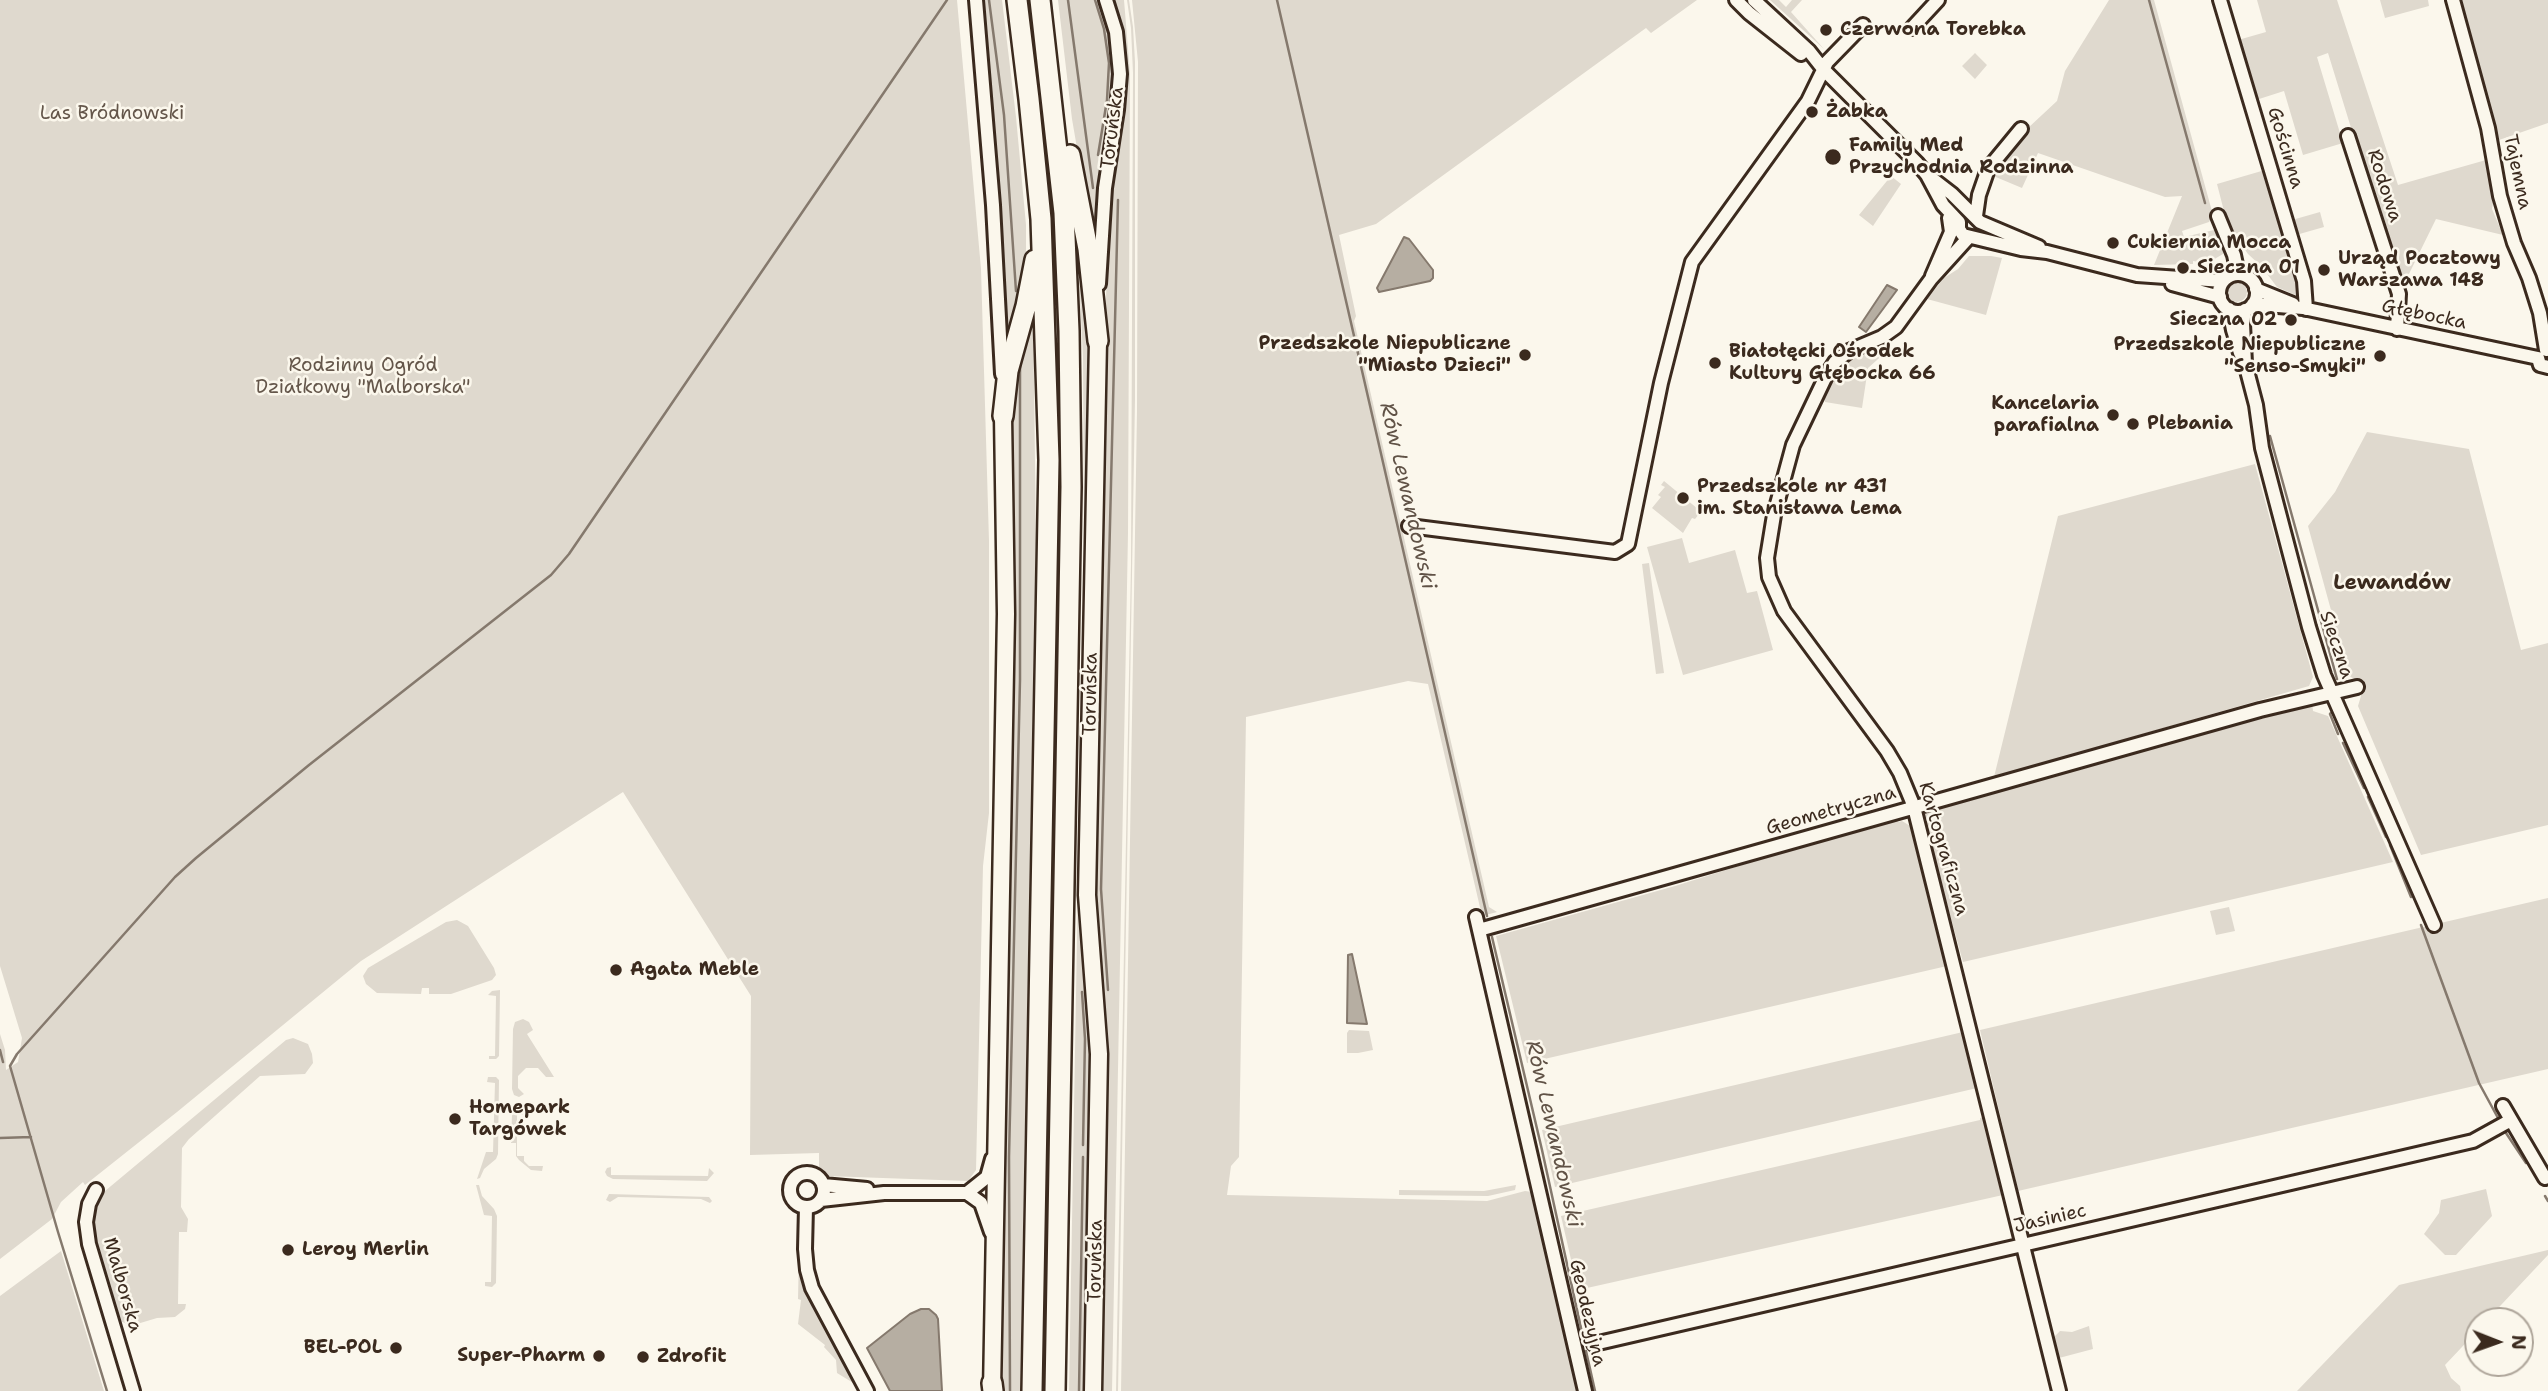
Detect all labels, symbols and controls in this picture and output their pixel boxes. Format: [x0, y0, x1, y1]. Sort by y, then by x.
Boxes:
place label: Czerwona Torebka [1840, 19, 2026, 41]
marker: Czerwona Torebka [1818, 22, 1834, 38]
street label: Toruńska [1097, 85, 1129, 171]
place label: Żabka [1826, 101, 1888, 123]
park label: Las Bródnowski [40, 103, 184, 125]
marker: Żabka [1804, 104, 1820, 120]
street label: Gościnna [2262, 105, 2308, 191]
street label: Tajemna [2498, 132, 2536, 212]
place label: Family Med Przychodnia Rodzinna [1849, 135, 2074, 179]
marker: Family Med Przychodnia Rodzinna [1823, 147, 1843, 167]
street label: Rodowa [2362, 147, 2406, 225]
place label: Cukiernia Mocca [2127, 232, 2291, 254]
marker: Cukiernia Mocca [2105, 235, 2121, 251]
place label: Urząd Pocztowy Warszawa 148 [2338, 248, 2501, 292]
place label: Sieczna 01 [2197, 257, 2300, 279]
marker: Sieczna 01 [2175, 260, 2191, 276]
marker: Urząd Pocztowy Warszawa 148 [2316, 262, 2332, 278]
street label: Głębocka [2380, 295, 2468, 335]
place label: Sieczna 02 [2170, 309, 2277, 331]
marker: Sieczna 02 [2283, 312, 2299, 328]
place label: Przedszkole Niepubliczne "Miasto Dzieci" [1258, 333, 1511, 377]
place label: Przedszkole Niepubliczne "Senso-Smyki" [2113, 334, 2366, 378]
place label: Białołęcki Ośrodek Kultury Głębocka 66 [1729, 341, 1936, 385]
marker: Przedszkole Niepubliczne "Miasto Dzieci" [1517, 347, 1533, 363]
marker: Przedszkole Niepubliczne "Senso-Smyki" [2372, 348, 2388, 364]
park label: Rodzinny Ogród Działkowy "Malborska" [256, 355, 470, 399]
marker: Białołęcki Ośrodek Kultury Głębocka 66 [1707, 355, 1723, 371]
place label: Kancelaria parafialna [1991, 393, 2099, 437]
water label: Rów Lewandowski [1373, 400, 1441, 592]
marker: Kancelaria parafialna [2105, 407, 2121, 423]
place label: Plebania [2147, 413, 2233, 435]
marker: Plebania [2125, 416, 2141, 432]
place label: Przedszkole nr 431 im. Stanisława Lema [1697, 476, 1902, 520]
marker: Przedszkole nr 431 im. Stanisława Lema [1675, 490, 1691, 506]
district label: Lewandów [2333, 571, 2451, 597]
street label: Sieczna [2314, 608, 2358, 682]
street label: Toruńska [1079, 652, 1103, 736]
street label: Kartograficzna [1913, 780, 1973, 918]
street label: Geometryczna [1763, 782, 1899, 840]
place label: Agata Meble [630, 959, 759, 981]
marker: Agata Meble [608, 962, 624, 978]
water label: Rów Lewandowski [1519, 1038, 1587, 1230]
place label: Homepark Targówek [469, 1097, 570, 1141]
marker: Homepark Targówek [447, 1111, 463, 1127]
street label: Jasiniec [2011, 1200, 2089, 1238]
street label: Toruńska [1084, 1219, 1108, 1303]
street label: Malborska [98, 1235, 146, 1335]
place label: Leroy Merlin [302, 1239, 429, 1261]
marker: Leroy Merlin [280, 1242, 296, 1258]
street label: Geodezyjna [1564, 1257, 1610, 1369]
north arrow [2464, 1307, 2534, 1377]
text: N [2506, 1335, 2531, 1350]
place label: BEL-POL [304, 1337, 382, 1359]
marker: BEL-POL [388, 1340, 404, 1356]
place label: Super-Pharm [457, 1345, 585, 1367]
place label: Zdrofit [657, 1346, 726, 1368]
marker: Super-Pharm [591, 1348, 607, 1364]
marker: Zdrofit [635, 1349, 651, 1365]

